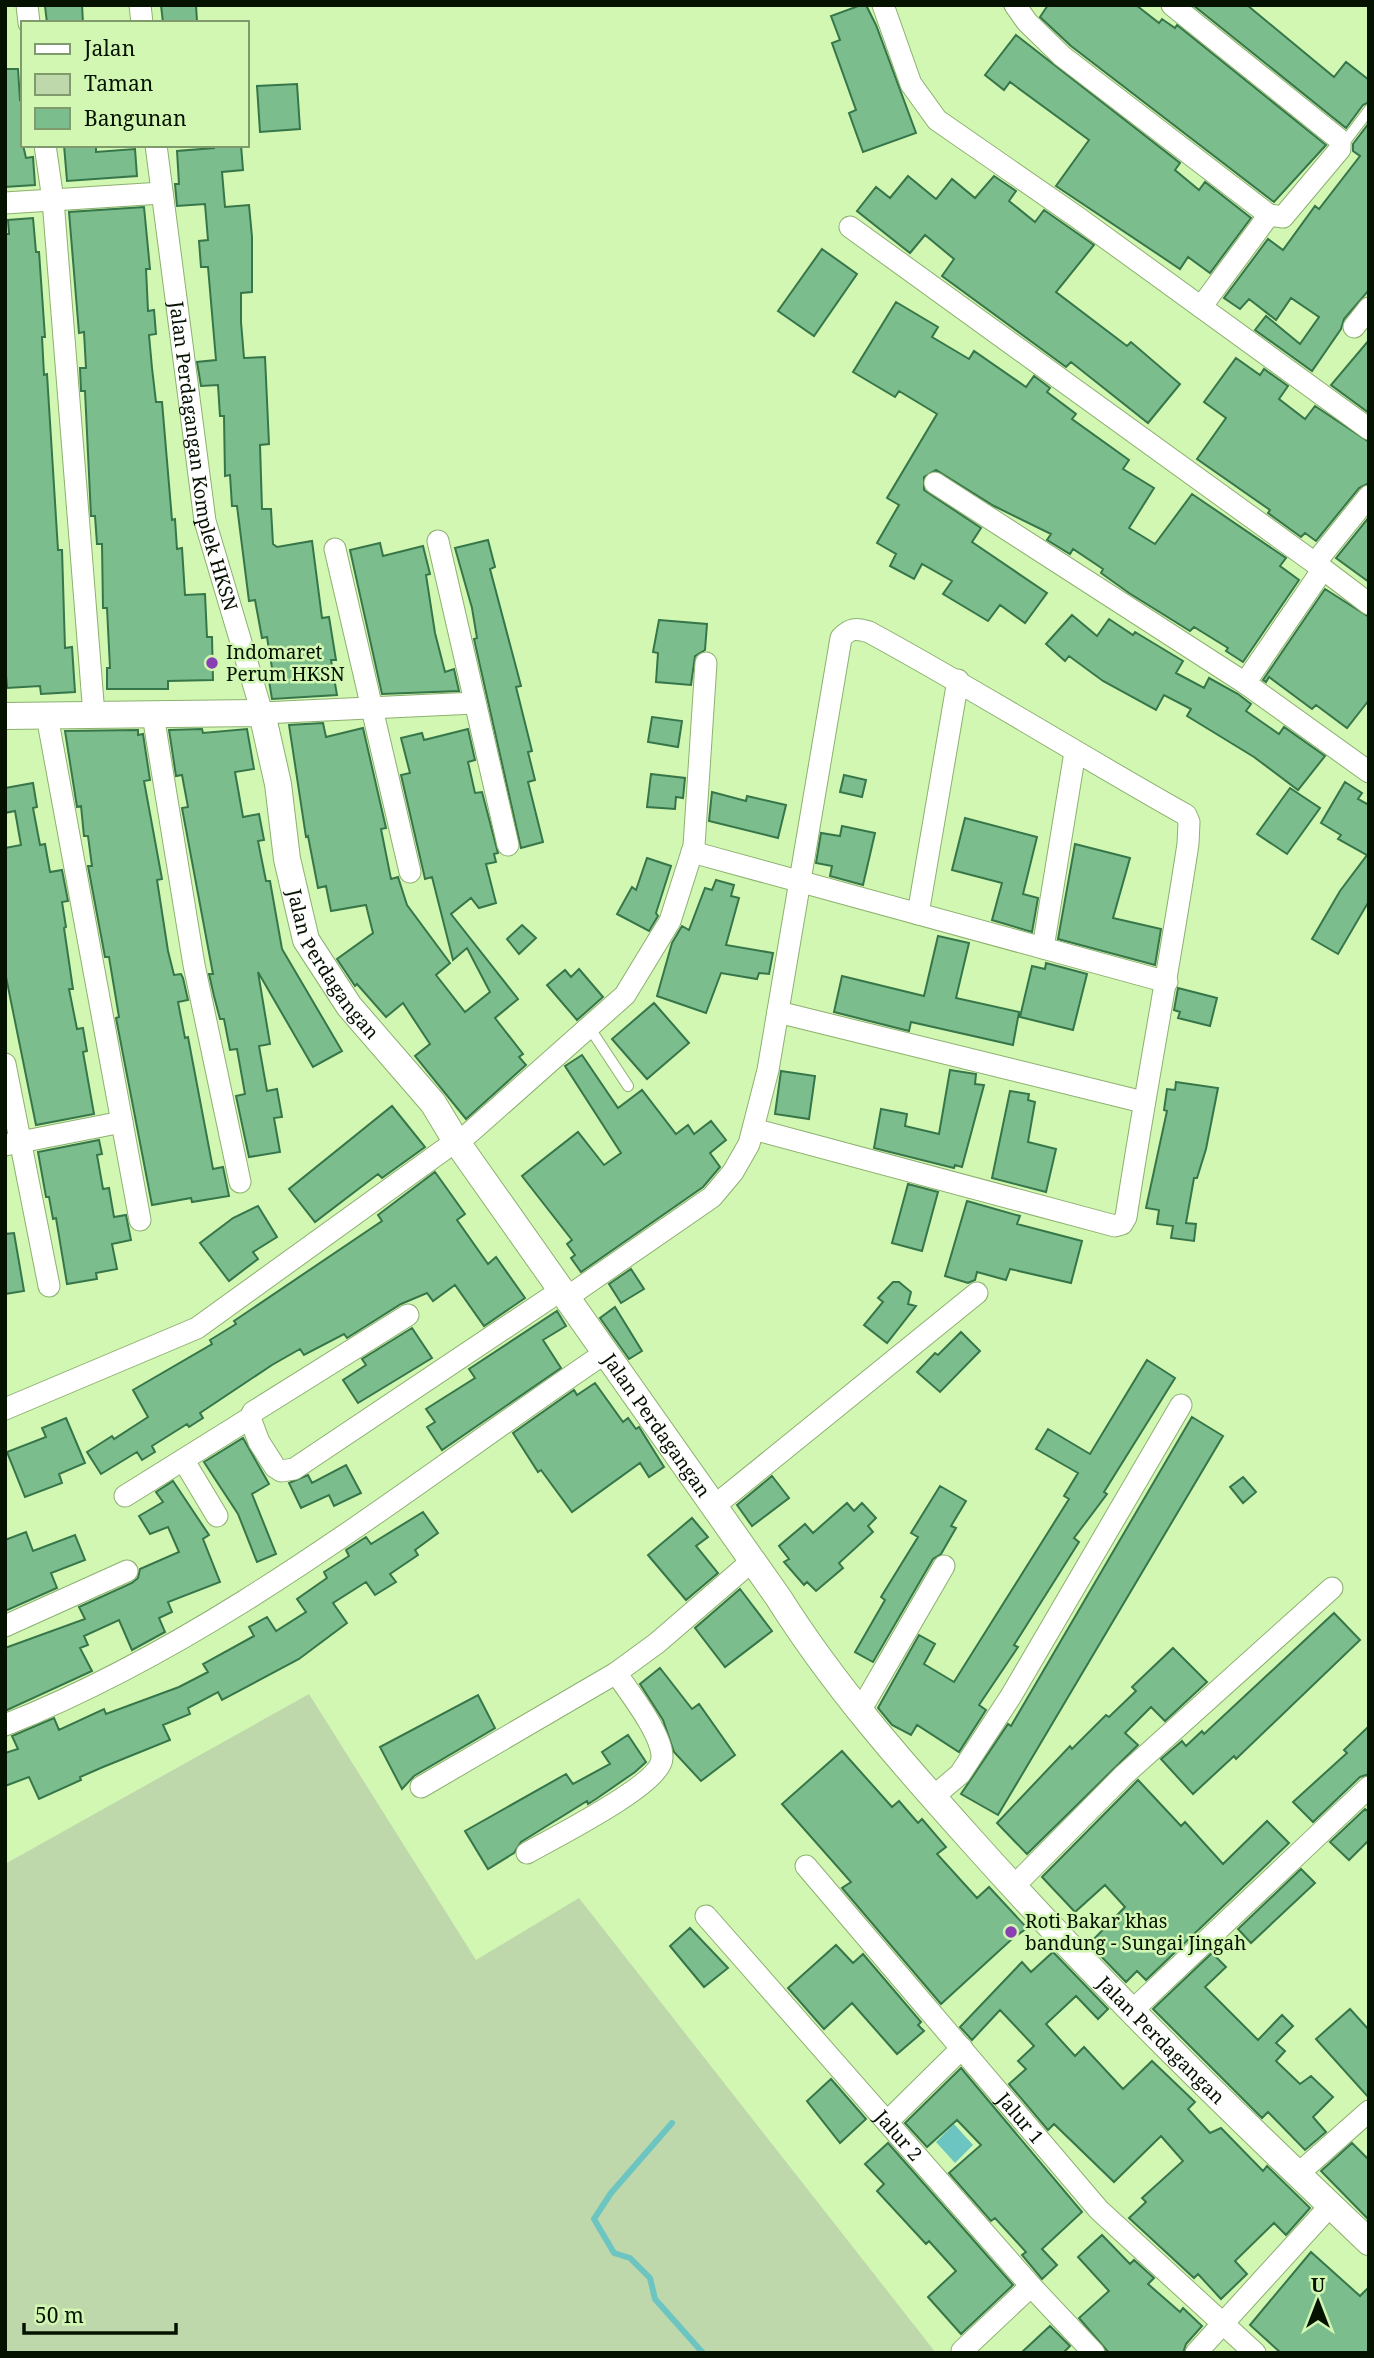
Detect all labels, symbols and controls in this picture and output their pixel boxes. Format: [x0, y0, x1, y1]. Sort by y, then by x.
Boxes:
legend [21, 21, 248, 147]
text: Jalan [83, 34, 135, 62]
text: Taman [84, 69, 153, 97]
text: Bangunan [84, 104, 187, 132]
street label: Jalan Perdagangan Komplek HKSN [163, 299, 244, 614]
place label: Indomaret Perum HKSN [226, 639, 345, 687]
marker: Indomaret Perum HKSN [204, 655, 220, 671]
street label: Jalan Perdagangan [281, 886, 385, 1045]
street label: Jalan Perdagangan [596, 1347, 717, 1502]
place label: Roti Bakar khas bandung - Sungai Jingah [1025, 1908, 1246, 1956]
marker: Roti Bakar khas bandung - Sungai Jingah [1003, 1924, 1019, 1940]
street label: Jalan Perdagangan [1091, 1970, 1231, 2110]
street label: Jalur 1 [991, 2086, 1050, 2149]
street label: Jalur 2 [868, 2104, 928, 2167]
north arrow [1283, 2267, 1353, 2337]
text: U [1311, 2272, 1325, 2298]
scale bar [24, 2292, 177, 2336]
text: 50 m [35, 2301, 84, 2329]

